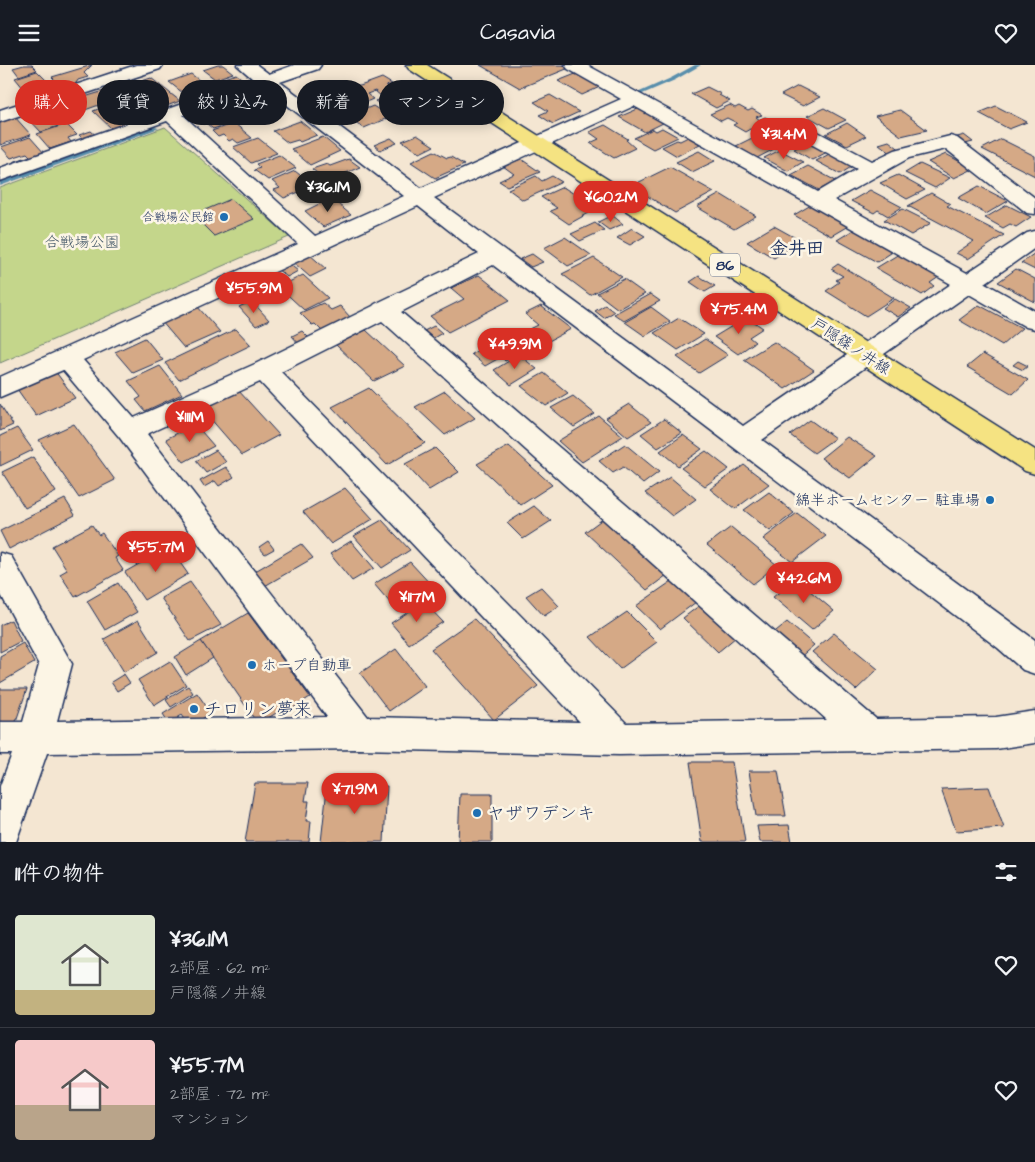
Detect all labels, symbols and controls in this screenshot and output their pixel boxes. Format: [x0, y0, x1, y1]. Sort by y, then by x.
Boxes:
text: Casavia [480, 17, 555, 48]
icon: menu [15, 19, 43, 47]
icon: heart [992, 19, 1020, 47]
chip: 購入 [15, 80, 87, 125]
chip: 賃貸 [97, 80, 169, 125]
chip: 絞り込み [179, 80, 287, 125]
chip: 新着 [297, 80, 369, 125]
chip: マンション [379, 80, 504, 125]
pin: ¥31.4M [743, 117, 825, 160]
text: ¥31.4M [761, 123, 807, 145]
pin: ¥36.1M [287, 171, 369, 213]
text: ¥36.1M [306, 176, 350, 198]
pin: ¥60.2M [570, 181, 652, 223]
text: ¥60.2M [584, 186, 638, 208]
place label: 合戦場公民館 [142, 209, 214, 226]
marker: 合戦場公民館 [218, 211, 230, 223]
park label: 合戦場公園 [44, 232, 120, 253]
district label: 金井田 [770, 236, 824, 261]
road number: 86 [710, 253, 740, 277]
pin: ¥55.9M [213, 271, 295, 314]
text: ¥55.9M [226, 277, 282, 299]
pin: ¥75.4M [698, 293, 780, 335]
text: ¥75.4M [711, 298, 767, 320]
street label: 戸隠篠ノ井線 [807, 313, 894, 380]
pin: ¥49.9M [474, 327, 556, 370]
text: ¥49.9M [488, 333, 542, 355]
pin: ¥111M [155, 401, 225, 443]
text: ¥111M [176, 406, 204, 428]
place label: 綿半ホームセンター 駐車場 [795, 490, 980, 511]
marker: 綿半ホームセンター 駐車場 [984, 494, 996, 506]
pin: ¥55.7M [115, 531, 197, 573]
text: ¥55.7M [128, 536, 184, 558]
pin: ¥42.6M [763, 561, 845, 604]
text: ¥42.6M [777, 567, 831, 589]
pin: ¥117M [382, 581, 452, 623]
text: ¥117M [399, 586, 435, 608]
place label: ホープ自動車 [262, 655, 351, 676]
marker: ホープ自動車 [246, 659, 258, 671]
place label: チロリン夢来 [204, 697, 312, 722]
marker: チロリン夢来 [188, 703, 200, 715]
pin: ¥71.9M [314, 773, 396, 815]
text: ¥71.9M [332, 778, 378, 800]
place label: ヤザワデンキ [487, 801, 595, 826]
marker: ヤザワデンキ [471, 807, 483, 819]
icon: filters [992, 858, 1020, 886]
text: 11件の物件 [15, 859, 104, 888]
text: ¥36.1M [170, 925, 228, 954]
icon: home [55, 935, 115, 995]
icon: heart [992, 951, 1020, 979]
text: 2部屋 · 62 m² [170, 957, 270, 979]
text: 戸隠篠ノ井線 [170, 982, 266, 1004]
text: ¥55.7M [170, 1051, 244, 1080]
icon: home [55, 1060, 115, 1120]
icon: heart [992, 1076, 1020, 1104]
text: 2部屋 · 72 m² [170, 1083, 270, 1105]
text: マンション [170, 1108, 249, 1130]

